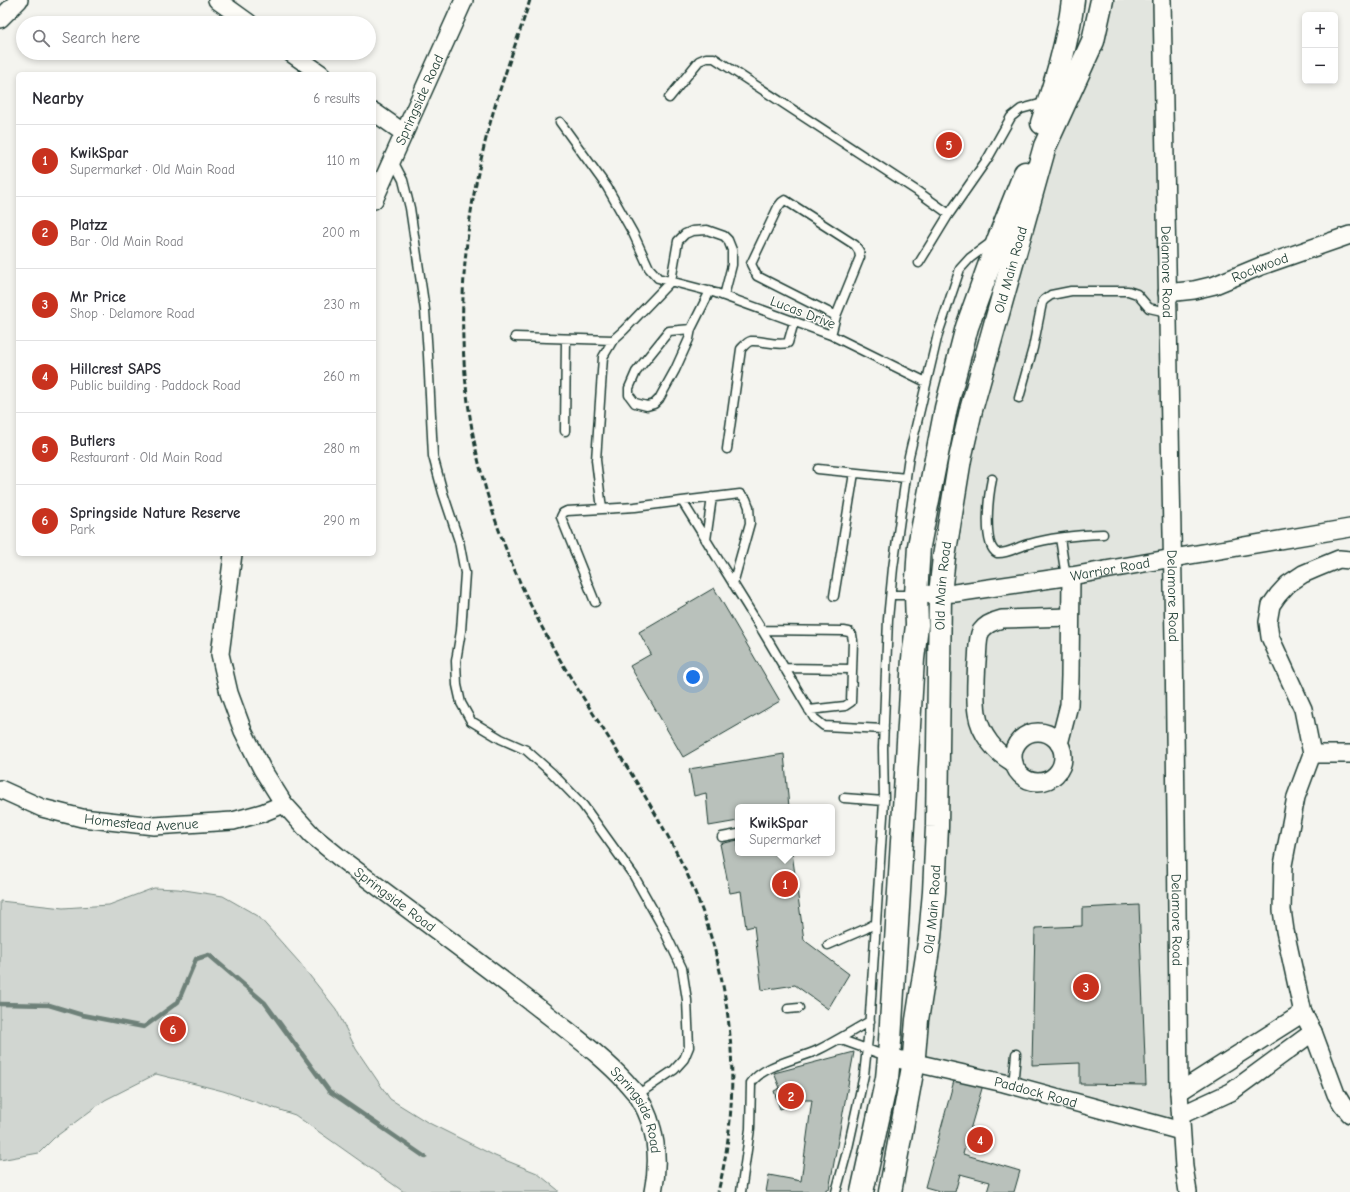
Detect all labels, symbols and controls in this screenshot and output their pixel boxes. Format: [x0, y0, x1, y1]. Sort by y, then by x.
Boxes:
map controls [1302, 12, 1338, 84]
button: + [1302, 12, 1338, 48]
search box [16, 16, 376, 60]
icon: search [30, 27, 52, 49]
text: Search here [62, 29, 140, 47]
button: − [1302, 48, 1338, 84]
street label: Springside Road [392, 52, 447, 148]
text: Nearby [32, 89, 83, 108]
text: 6 results [313, 91, 360, 106]
pin: 5 [936, 130, 962, 160]
text: KwikSpar [70, 144, 128, 162]
text: 1 [42, 153, 48, 168]
text: 110 m [327, 153, 360, 168]
text: Supermarket · Old Main Road [70, 162, 235, 177]
text: Platzz [70, 216, 107, 234]
text: 2 [42, 225, 48, 240]
text: 200 m [322, 225, 360, 240]
street label: Old Main Road [991, 225, 1031, 315]
street label: Delamore Road [1157, 226, 1176, 318]
text: Bar · Old Main Road [70, 234, 184, 249]
street label: Rockwood [1229, 249, 1291, 286]
text: Mr Price [70, 288, 126, 306]
street label: Lucas Drive [768, 292, 838, 333]
text: 3 [42, 297, 48, 312]
text: 230 m [324, 297, 360, 312]
text: Shop · Delamore Road [70, 306, 195, 321]
text: Hillcrest SAPS [70, 360, 161, 378]
text: 4 [42, 369, 48, 384]
text: 260 m [323, 369, 360, 384]
text: Public building · Paddock Road [70, 378, 241, 393]
text: Butlers [70, 432, 115, 450]
text: 5 [42, 441, 48, 456]
text: 280 m [323, 441, 360, 456]
text: Restaurant · Old Main Road [70, 450, 222, 465]
text: Springside Nature Reserve [70, 504, 240, 522]
text: 6 [42, 513, 48, 528]
text: 290 m [323, 513, 360, 528]
text: Park [70, 522, 95, 537]
street label: Old Main Road [932, 540, 955, 630]
street label: Delamore Road [1163, 550, 1182, 642]
street label: Warrior Road [1069, 554, 1151, 585]
your location [683, 667, 703, 687]
popup [735, 804, 835, 856]
street label: Homestead Avenue [83, 810, 199, 835]
text: KwikSpar [749, 814, 808, 832]
text: Supermarket [749, 832, 821, 847]
street label: Springside Road [351, 864, 439, 936]
street label: Old Main Road [919, 865, 944, 955]
pin: 1 [772, 869, 798, 899]
street label: Delamore Road [1168, 874, 1186, 966]
pin: 3 [1073, 972, 1099, 1002]
pin: 6 [160, 1014, 186, 1044]
street label: Springside Road [607, 1063, 664, 1154]
street label: Paddock Road [993, 1073, 1079, 1112]
pin: 2 [778, 1081, 804, 1111]
pin: 4 [967, 1125, 993, 1155]

